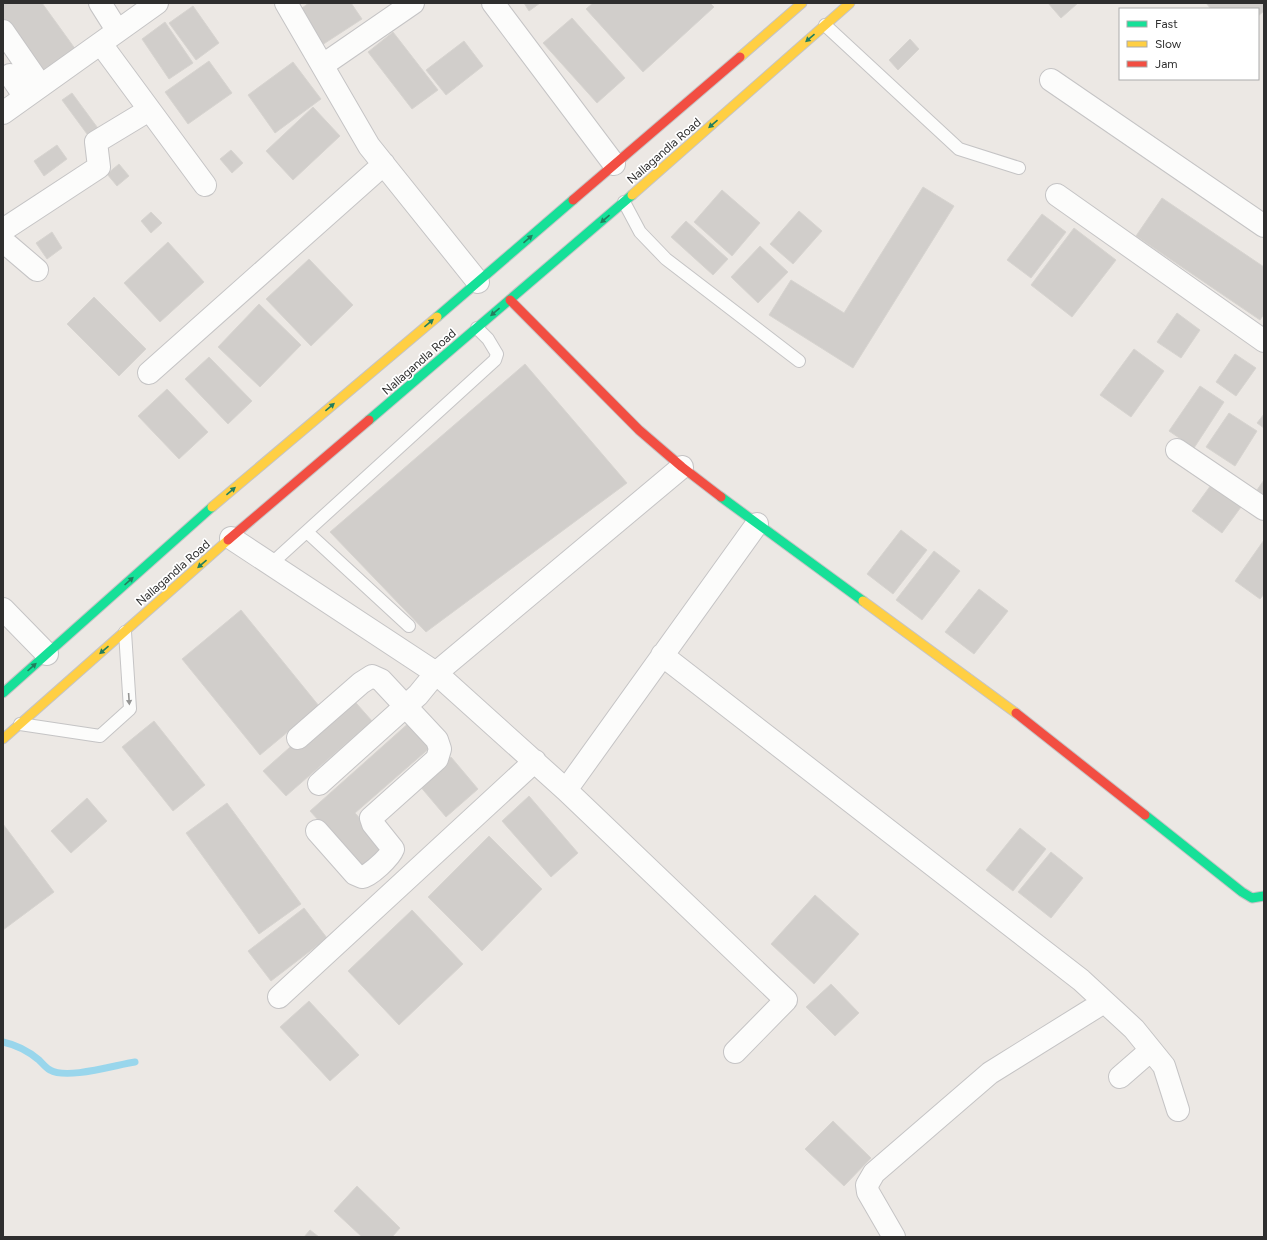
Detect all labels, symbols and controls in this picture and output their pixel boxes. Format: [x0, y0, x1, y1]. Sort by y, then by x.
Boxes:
legend [1119, 8, 1259, 80]
text: Fast [1155, 17, 1178, 31]
one-way arrow [806, 33, 815, 42]
text: Slow [1155, 37, 1182, 51]
text: Jam [1155, 57, 1178, 71]
street label: Nallagandla Road [624, 115, 704, 187]
one-way arrow [708, 119, 718, 128]
one-way arrow [599, 214, 610, 223]
one-way arrow [523, 234, 533, 243]
one-way arrow [490, 308, 501, 317]
one-way arrow [424, 319, 435, 328]
street label: Nallagandla Road [379, 326, 459, 398]
one-way arrow [325, 403, 335, 412]
one-way arrow [226, 487, 236, 496]
street label: Nallagandla Road [133, 537, 213, 609]
one-way arrow [196, 560, 207, 569]
one-way arrow [124, 576, 134, 585]
one-way arrow [99, 645, 109, 655]
one-way arrow [27, 662, 37, 672]
one-way arrow [126, 693, 133, 705]

